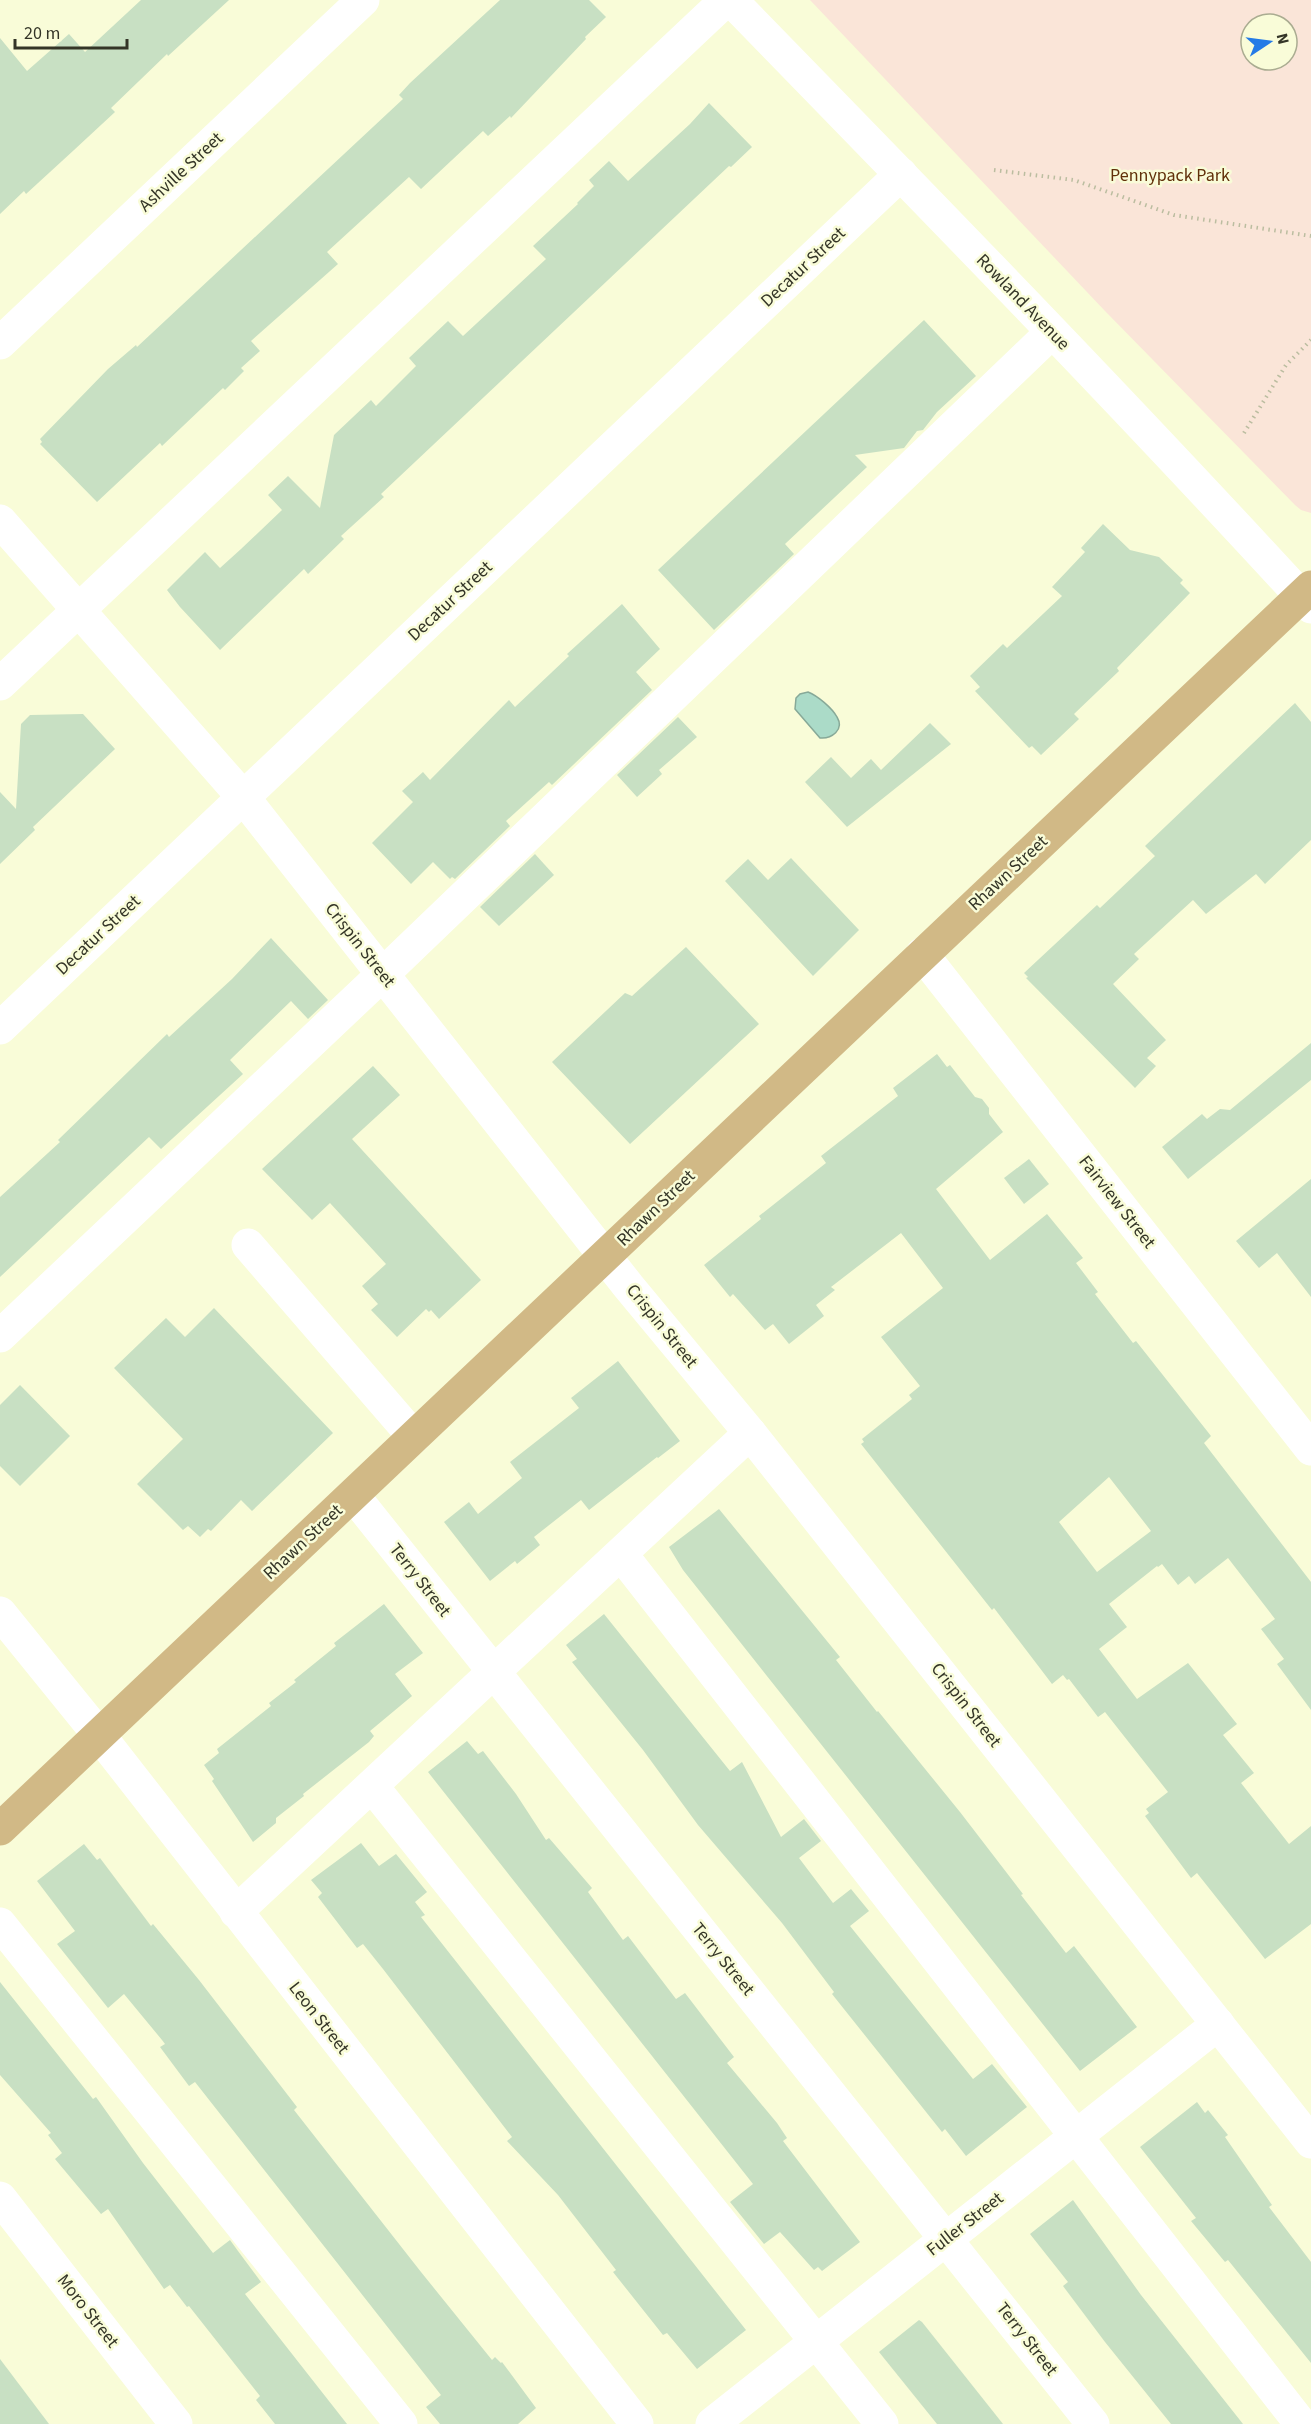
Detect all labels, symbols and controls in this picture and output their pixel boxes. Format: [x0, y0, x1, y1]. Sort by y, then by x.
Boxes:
scale bar [15, 12, 128, 50]
north arrow [1239, 12, 1299, 72]
text: 20 m [24, 21, 60, 46]
text: N [1271, 31, 1295, 47]
street label: Ashville Street [133, 126, 229, 218]
park label: Pennypack Park [1110, 163, 1230, 188]
street label: Decatur Street [755, 221, 851, 313]
street label: Rowland Avenue [970, 248, 1076, 356]
street label: Decatur Street [402, 555, 498, 647]
street label: Rhawn Street [963, 830, 1053, 916]
street label: Decatur Street [50, 889, 146, 981]
street label: Crispin Street [319, 897, 401, 993]
street label: Fairview Street [1073, 1150, 1161, 1254]
street label: Rhawn Street [611, 1164, 701, 1252]
street label: Crispin Street [620, 1279, 704, 1373]
street label: Rhawn Street [258, 1499, 348, 1585]
street label: Terry Street [383, 1538, 457, 1622]
street label: Crispin Street [925, 1657, 1007, 1753]
street label: Terry Street [686, 1917, 760, 2001]
street label: Leon Street [283, 1977, 355, 2059]
street label: Fuller Street [921, 2186, 1009, 2262]
street label: Moro Street [51, 2269, 125, 2353]
street label: Terry Street [990, 2297, 1064, 2381]

